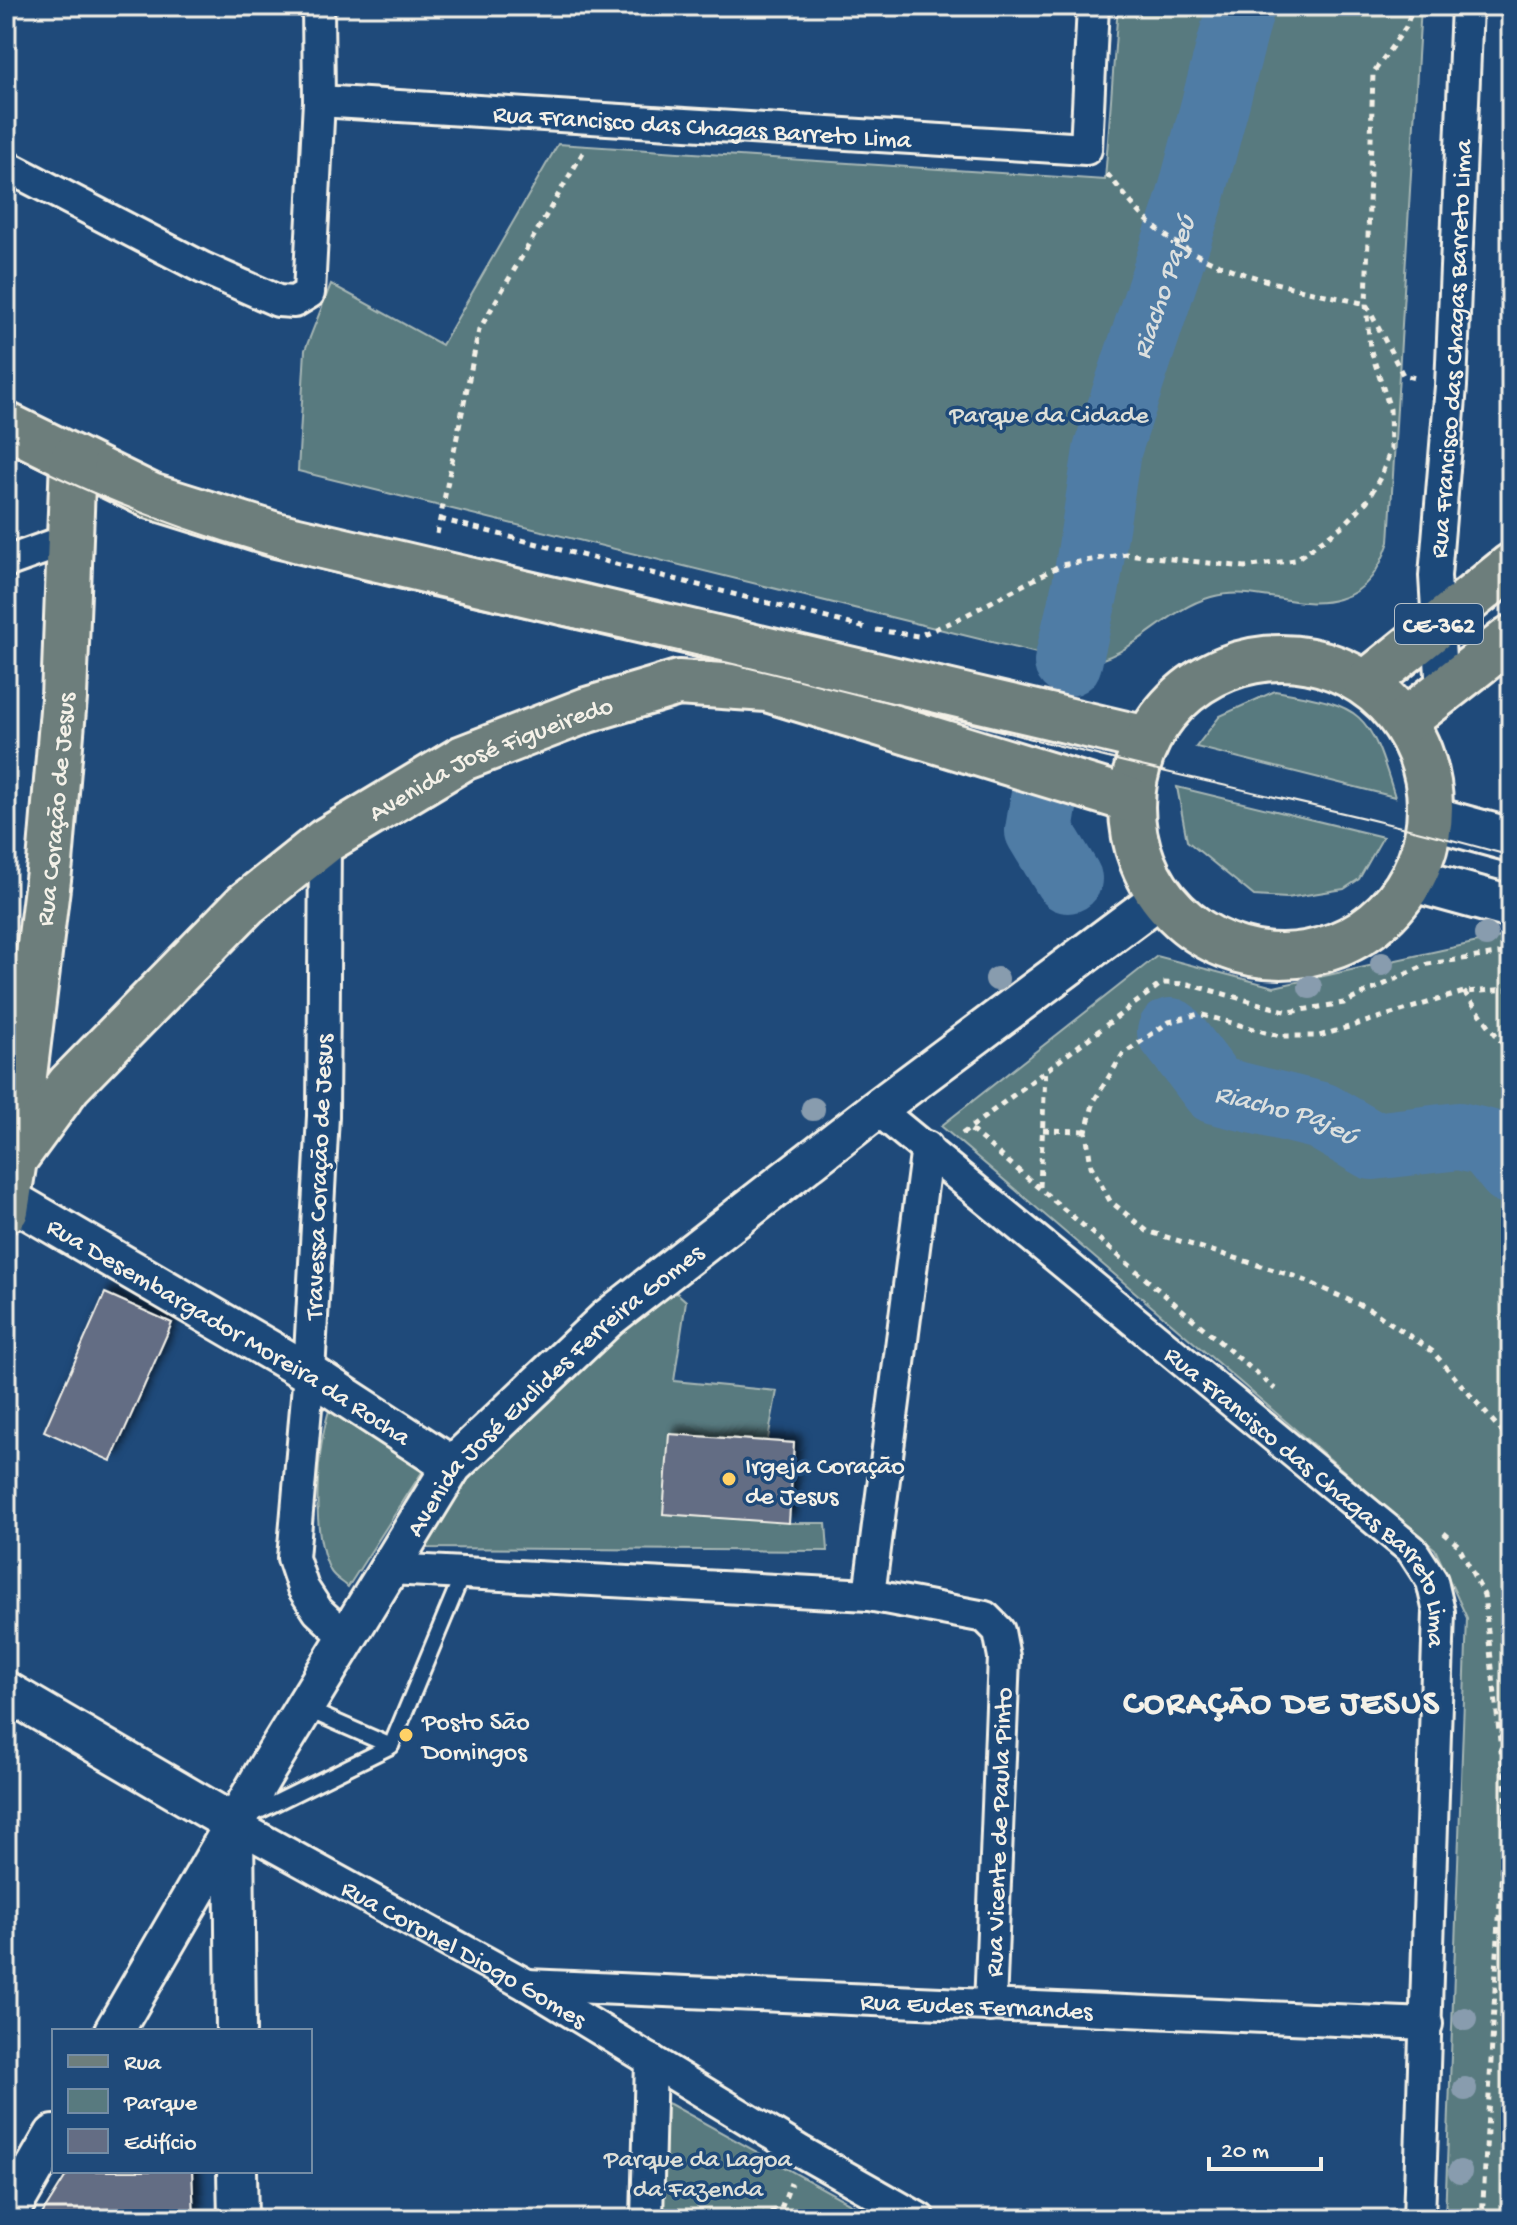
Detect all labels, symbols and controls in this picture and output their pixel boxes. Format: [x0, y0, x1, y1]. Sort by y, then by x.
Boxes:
street label: Rua Francisco das Chagas Barreto Lima [492, 101, 914, 158]
street label: Rua Francisco das Chagas Barreto Lima [1426, 137, 1481, 560]
water label: Riacho Pajeú [1127, 209, 1206, 364]
park label: Parque da Cidade [948, 402, 1149, 433]
road number: CE-362 [1395, 604, 1483, 644]
street label: Rua Coração de Jesus [31, 691, 84, 928]
street label: Avenida José Figueiredo [364, 692, 617, 831]
street label: Travessa Coração de Jesus [301, 1032, 342, 1322]
water label: Riacho Pajeú [1211, 1079, 1365, 1156]
street label: Rua Desembargador Moreira da Rocha [40, 1213, 416, 1456]
street label: Avenida José Euclides Ferreira Gomes [401, 1238, 712, 1544]
street label: Rua Francisco das Chagas Barreto Lima [1156, 1341, 1450, 1650]
place label: Irgeja Coração de Jesus [745, 1453, 905, 1514]
marker: Irgeja Coração de Jesus [720, 1470, 738, 1488]
district label: CORAÇÃO DE JESUS [1123, 1686, 1441, 1726]
street label: Rua Vicente de Paula Pinto [981, 1687, 1022, 1978]
place label: Posto São Domingos [420, 1709, 530, 1770]
marker: Posto São Domingos [397, 1726, 415, 1744]
street label: Rua Coronel Diogo Gomes [335, 1875, 592, 2038]
street label: Rua Eudes Fernandes [860, 1988, 1095, 2030]
legend [52, 2029, 312, 2173]
text: Rua [124, 2050, 162, 2079]
text: Parque [123, 2090, 198, 2119]
scale bar [1209, 2121, 1321, 2171]
text: Edifício [124, 2130, 197, 2159]
text: 20 m [1221, 2138, 1269, 2167]
park label: Parque da Lagoa da Fazenda [603, 2146, 793, 2207]

